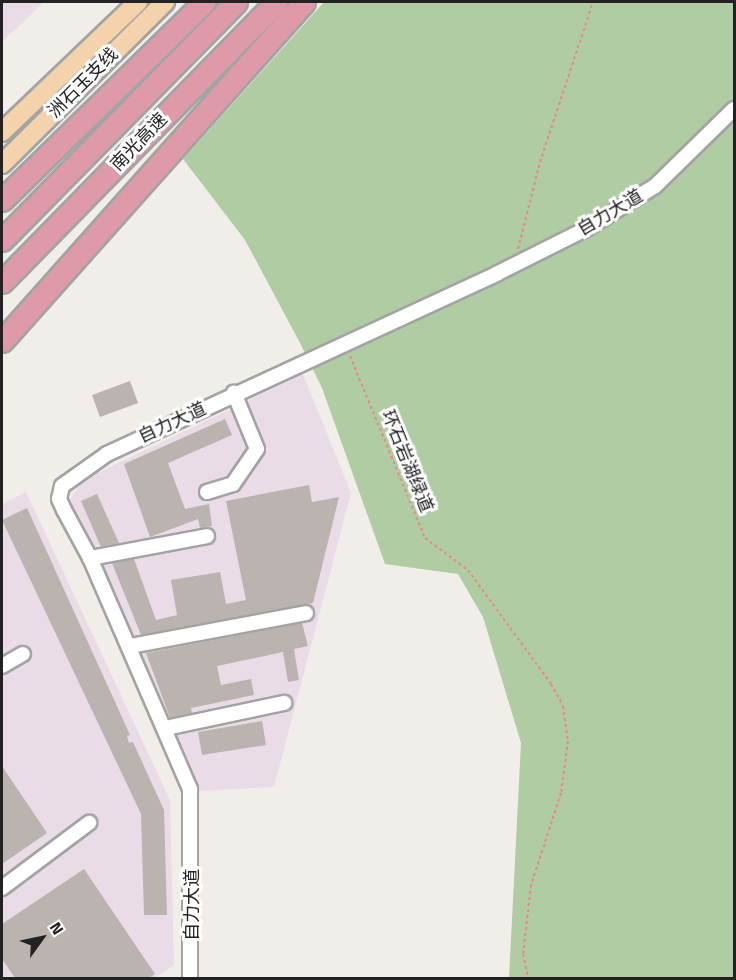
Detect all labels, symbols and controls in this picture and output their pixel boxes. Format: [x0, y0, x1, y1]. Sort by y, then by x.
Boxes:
street label: 洲石玉支线 [44, 44, 122, 122]
street label: 南光高速 [106, 109, 172, 175]
street label: 自力大道 [574, 185, 646, 241]
street label: 自力大道 [135, 398, 209, 448]
street label: 环石岩湖绿道 [377, 407, 437, 515]
street label: 自力大道 [181, 869, 203, 941]
north arrow [12, 908, 72, 968]
text: N [44, 917, 70, 939]

